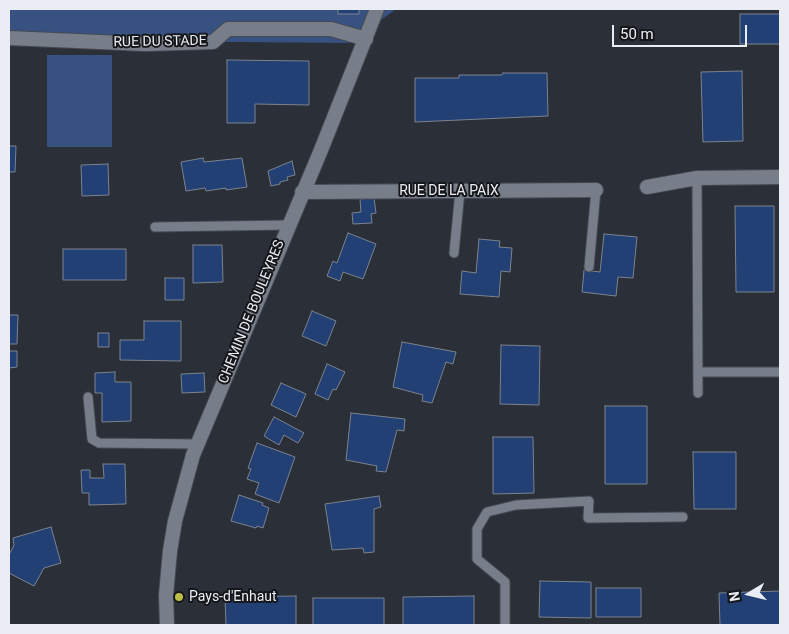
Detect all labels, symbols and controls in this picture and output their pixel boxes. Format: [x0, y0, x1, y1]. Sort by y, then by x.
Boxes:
scale bar [614, 15, 749, 47]
text: 50 m [620, 25, 654, 43]
street label: RUE DU STADE [113, 33, 207, 51]
street label: RUE DE LA PAIX [399, 183, 499, 199]
street label: CHEMIN DE BOULEYRES [215, 238, 289, 386]
north arrow [724, 569, 774, 619]
place label: Pays-d'Enhaut [189, 589, 277, 605]
text: N [726, 590, 743, 602]
marker: Pays-d'Enhaut [173, 591, 185, 603]

